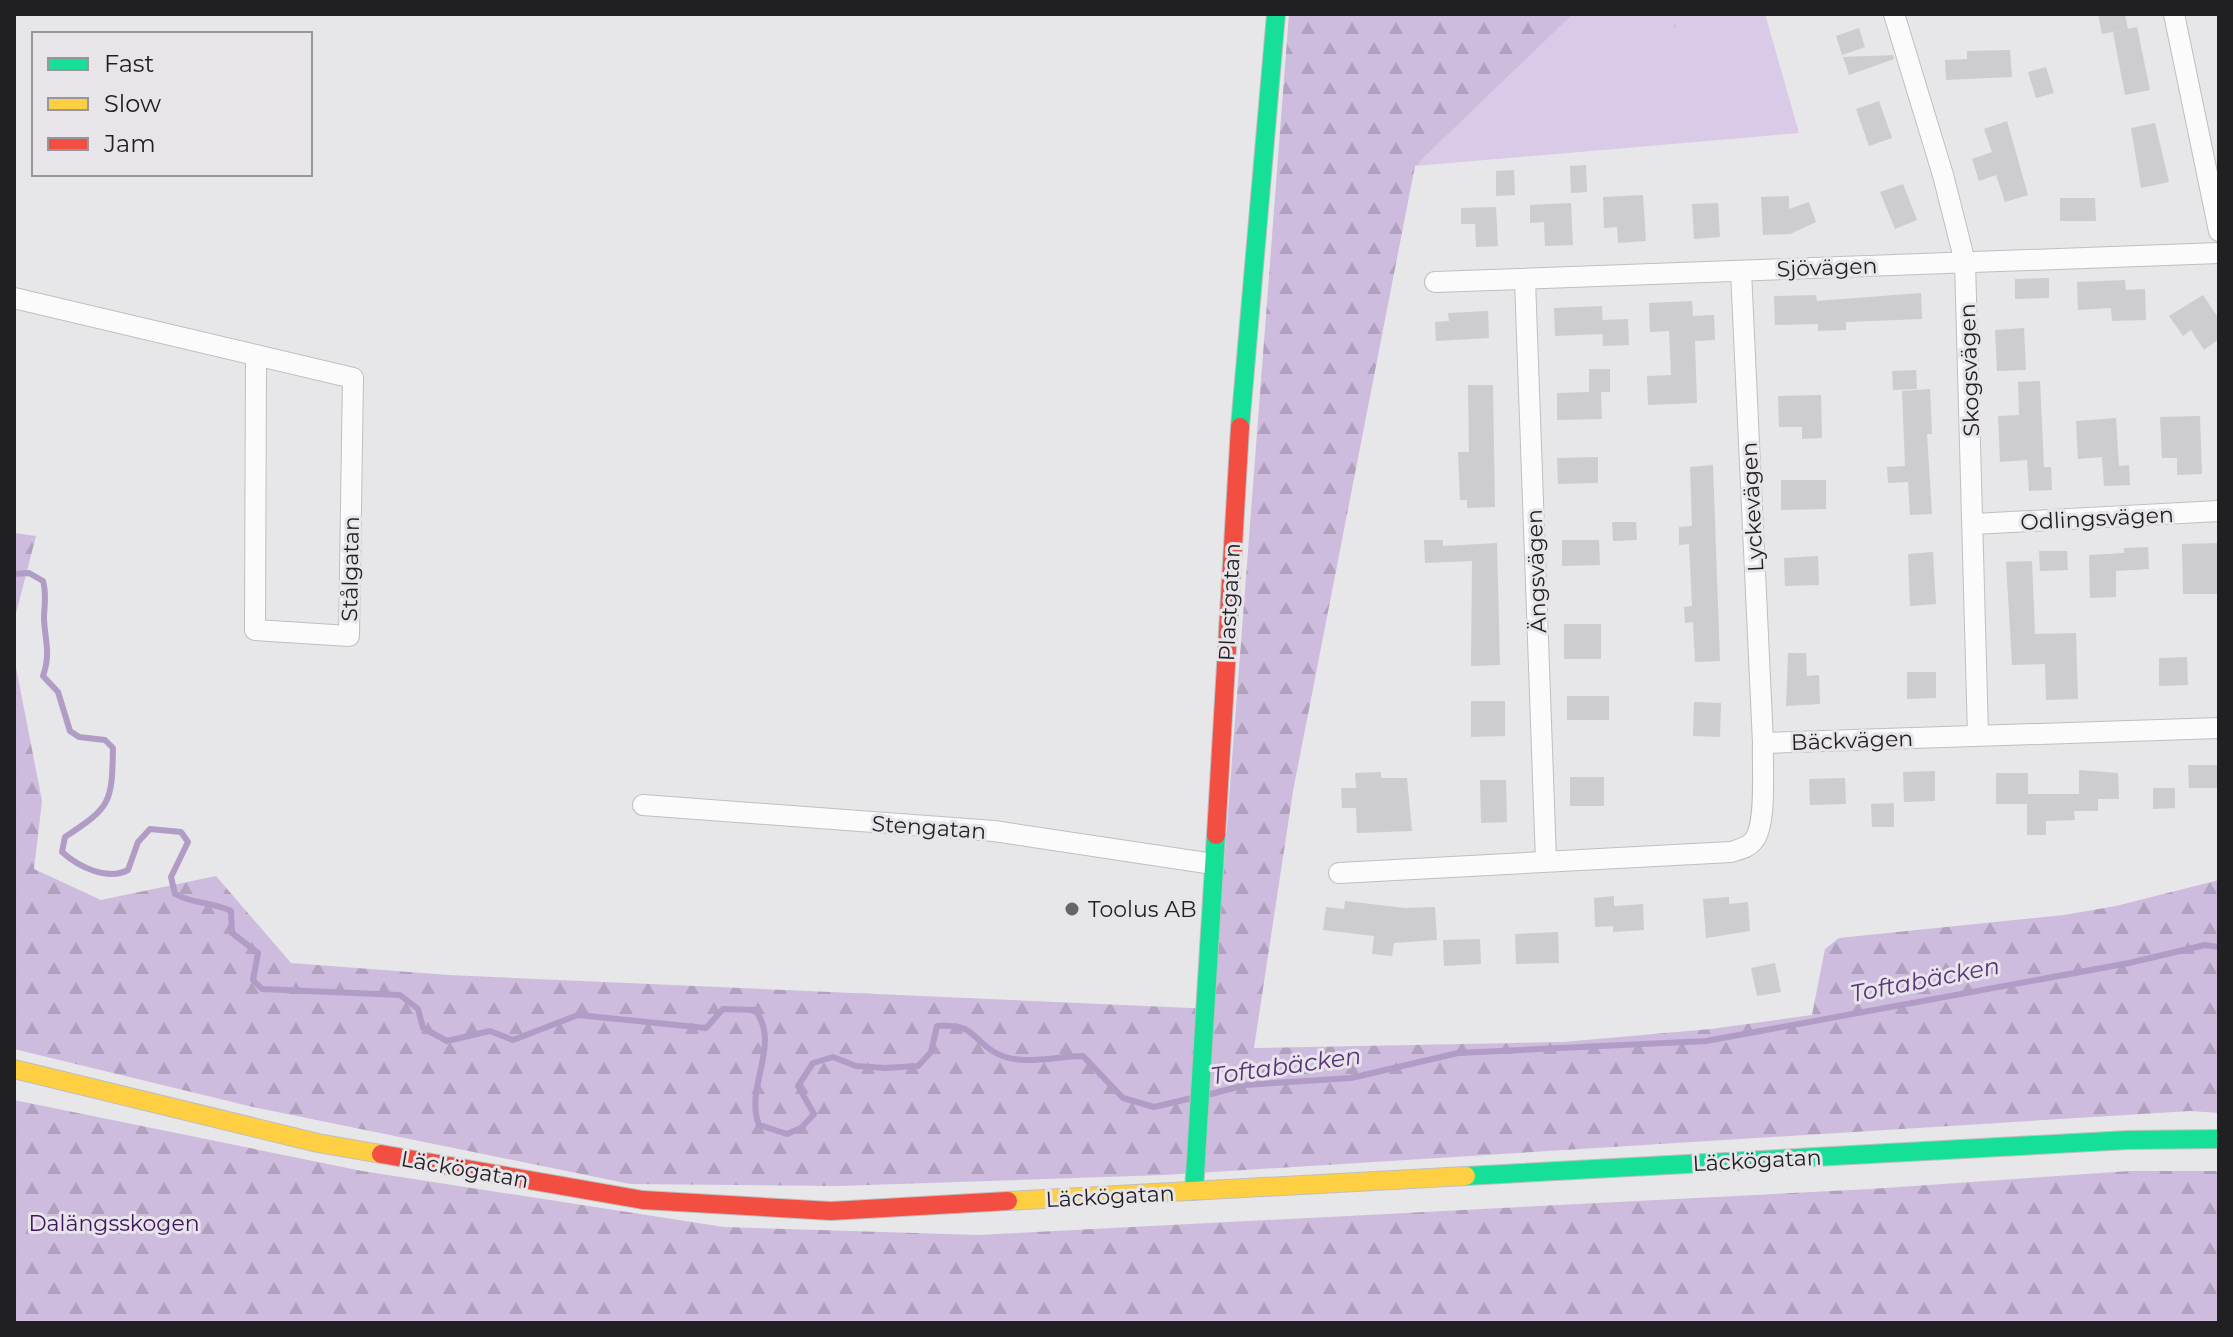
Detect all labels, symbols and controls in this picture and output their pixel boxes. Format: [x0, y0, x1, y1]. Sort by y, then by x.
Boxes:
legend [32, 32, 312, 176]
text: Fast [104, 49, 155, 78]
text: Slow [104, 89, 161, 118]
text: Jam [103, 129, 156, 158]
street label: Sjövägen [1776, 252, 1878, 283]
street label: Skogsvägen [1954, 303, 1985, 437]
street label: Lyckevägen [1736, 441, 1769, 573]
street label: Odlingsvägen [2020, 501, 2174, 536]
street label: Ängsvägen [1521, 509, 1552, 633]
street label: Stålgatan [336, 516, 365, 622]
street label: Plastgatan [1213, 542, 1246, 662]
street label: Bäckvägen [1791, 725, 1913, 756]
street label: Stengatan [871, 810, 987, 845]
place label: Toolus AB [1088, 896, 1197, 923]
marker: Toolus AB [1063, 900, 1081, 918]
water label: Toftabäcken [1848, 951, 2002, 1008]
water label: Toftabäcken [1209, 1041, 1363, 1090]
street label: Läckögatan [1692, 1144, 1822, 1177]
street label: Läckögatan [399, 1145, 531, 1194]
street label: Läckögatan [1045, 1180, 1175, 1213]
park label: Dalängsskogen [28, 1210, 200, 1237]

